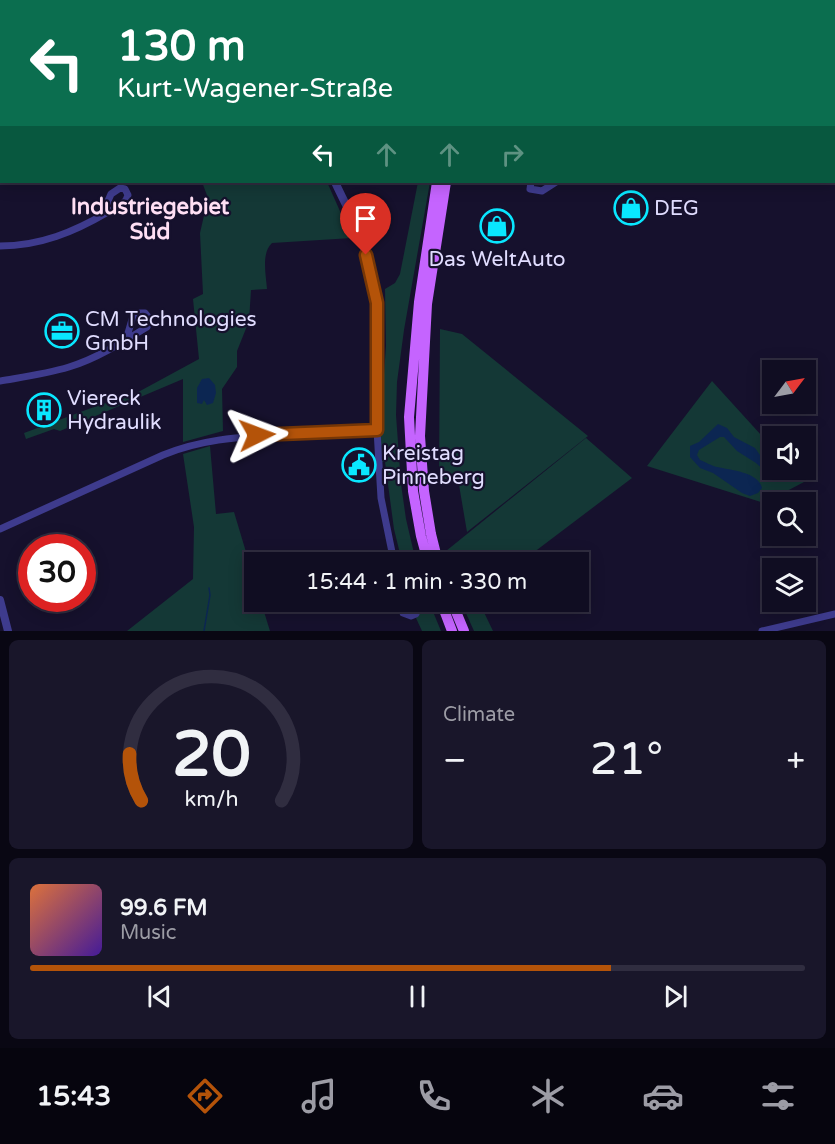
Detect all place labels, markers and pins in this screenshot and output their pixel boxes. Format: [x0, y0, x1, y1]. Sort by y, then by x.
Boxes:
shop icon: DEG [613, 190, 649, 226]
pin [340, 193, 391, 255]
place label: DEG [654, 196, 699, 221]
shop icon: Das WeltAuto [479, 208, 515, 244]
place label: Das WeltAuto [428, 247, 566, 272]
place label: CM Technologies GmbH [85, 307, 257, 356]
office icon: CM Technologies GmbH [44, 313, 80, 349]
place label: Viereck Hydraulik [67, 386, 162, 435]
building icon: Viereck Hydraulik [26, 392, 62, 428]
place label: Kreistag Pinneberg [382, 441, 485, 490]
public building icon: Kreistag Pinneberg [341, 447, 377, 483]

